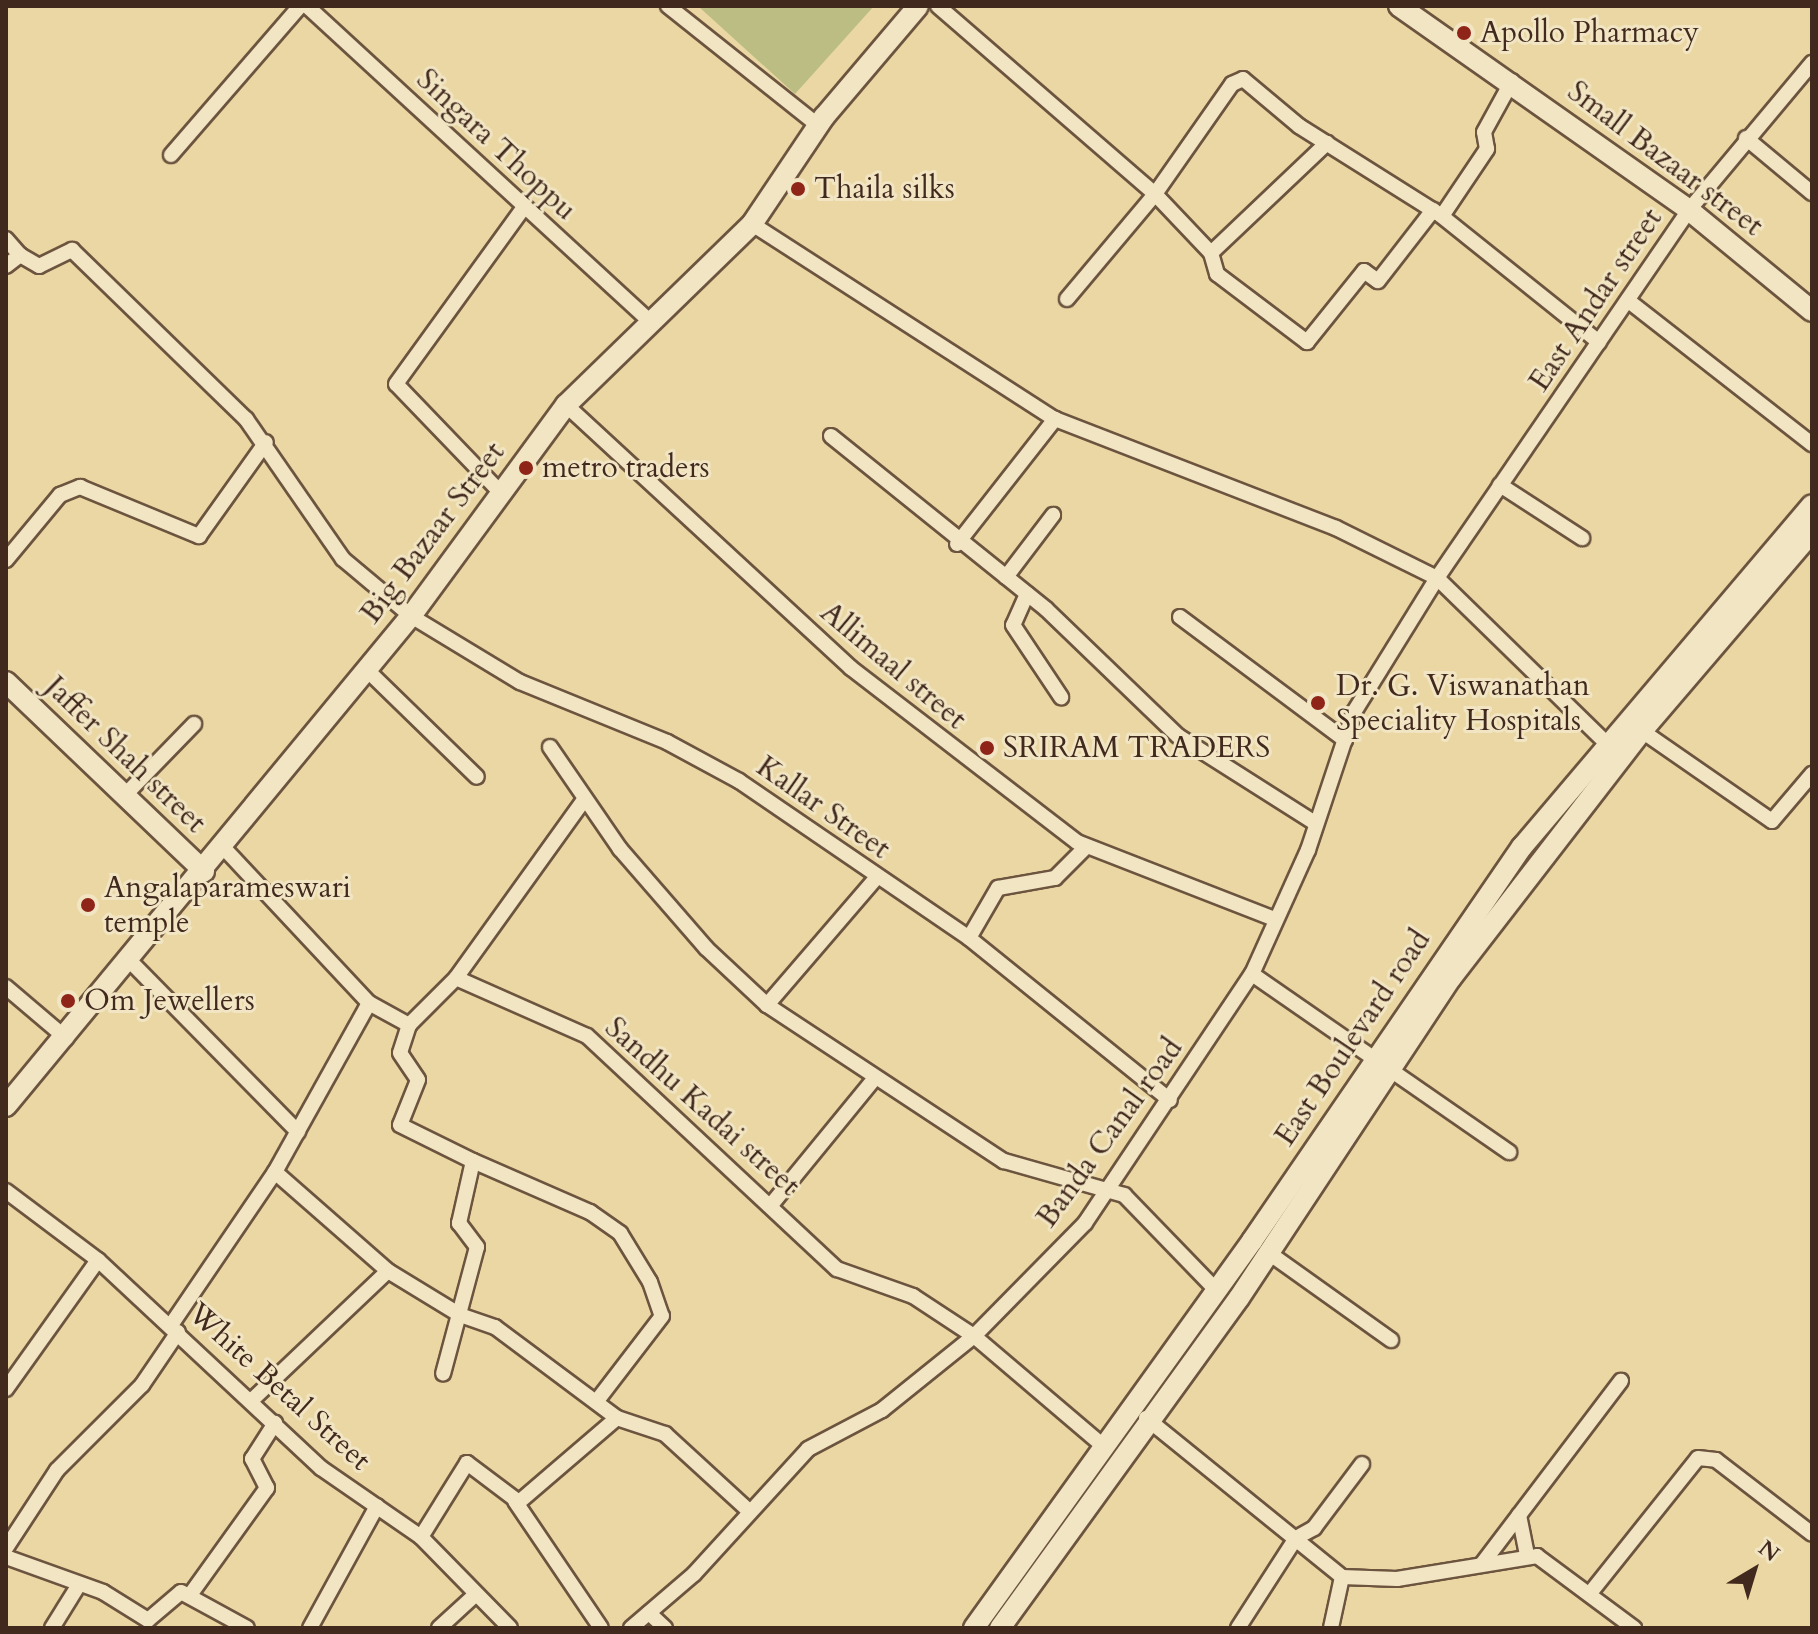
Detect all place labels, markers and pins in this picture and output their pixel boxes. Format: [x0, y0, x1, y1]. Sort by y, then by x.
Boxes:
place label: Apollo Pharmacy [1480, 15, 1699, 51]
marker: Apollo Pharmacy [1455, 24, 1473, 42]
place label: Thaila silks [814, 171, 955, 207]
marker: Thaila silks [789, 180, 807, 198]
place label: metro traders [542, 450, 710, 486]
marker: metro traders [517, 459, 535, 477]
place label: Dr. G. Viswanathan Speciality Hospitals [1336, 668, 1590, 738]
marker: Dr. G. Viswanathan Speciality Hospitals [1307, 692, 1329, 714]
place label: SRIRAM TRADERS [1003, 730, 1270, 766]
marker: SRIRAM TRADERS [978, 739, 996, 757]
place label: Angalaparameswari temple [104, 870, 351, 940]
marker: Angalaparameswari temple [79, 896, 97, 914]
place label: Om Jewellers [84, 983, 255, 1019]
marker: Om Jewellers [59, 992, 77, 1010]

